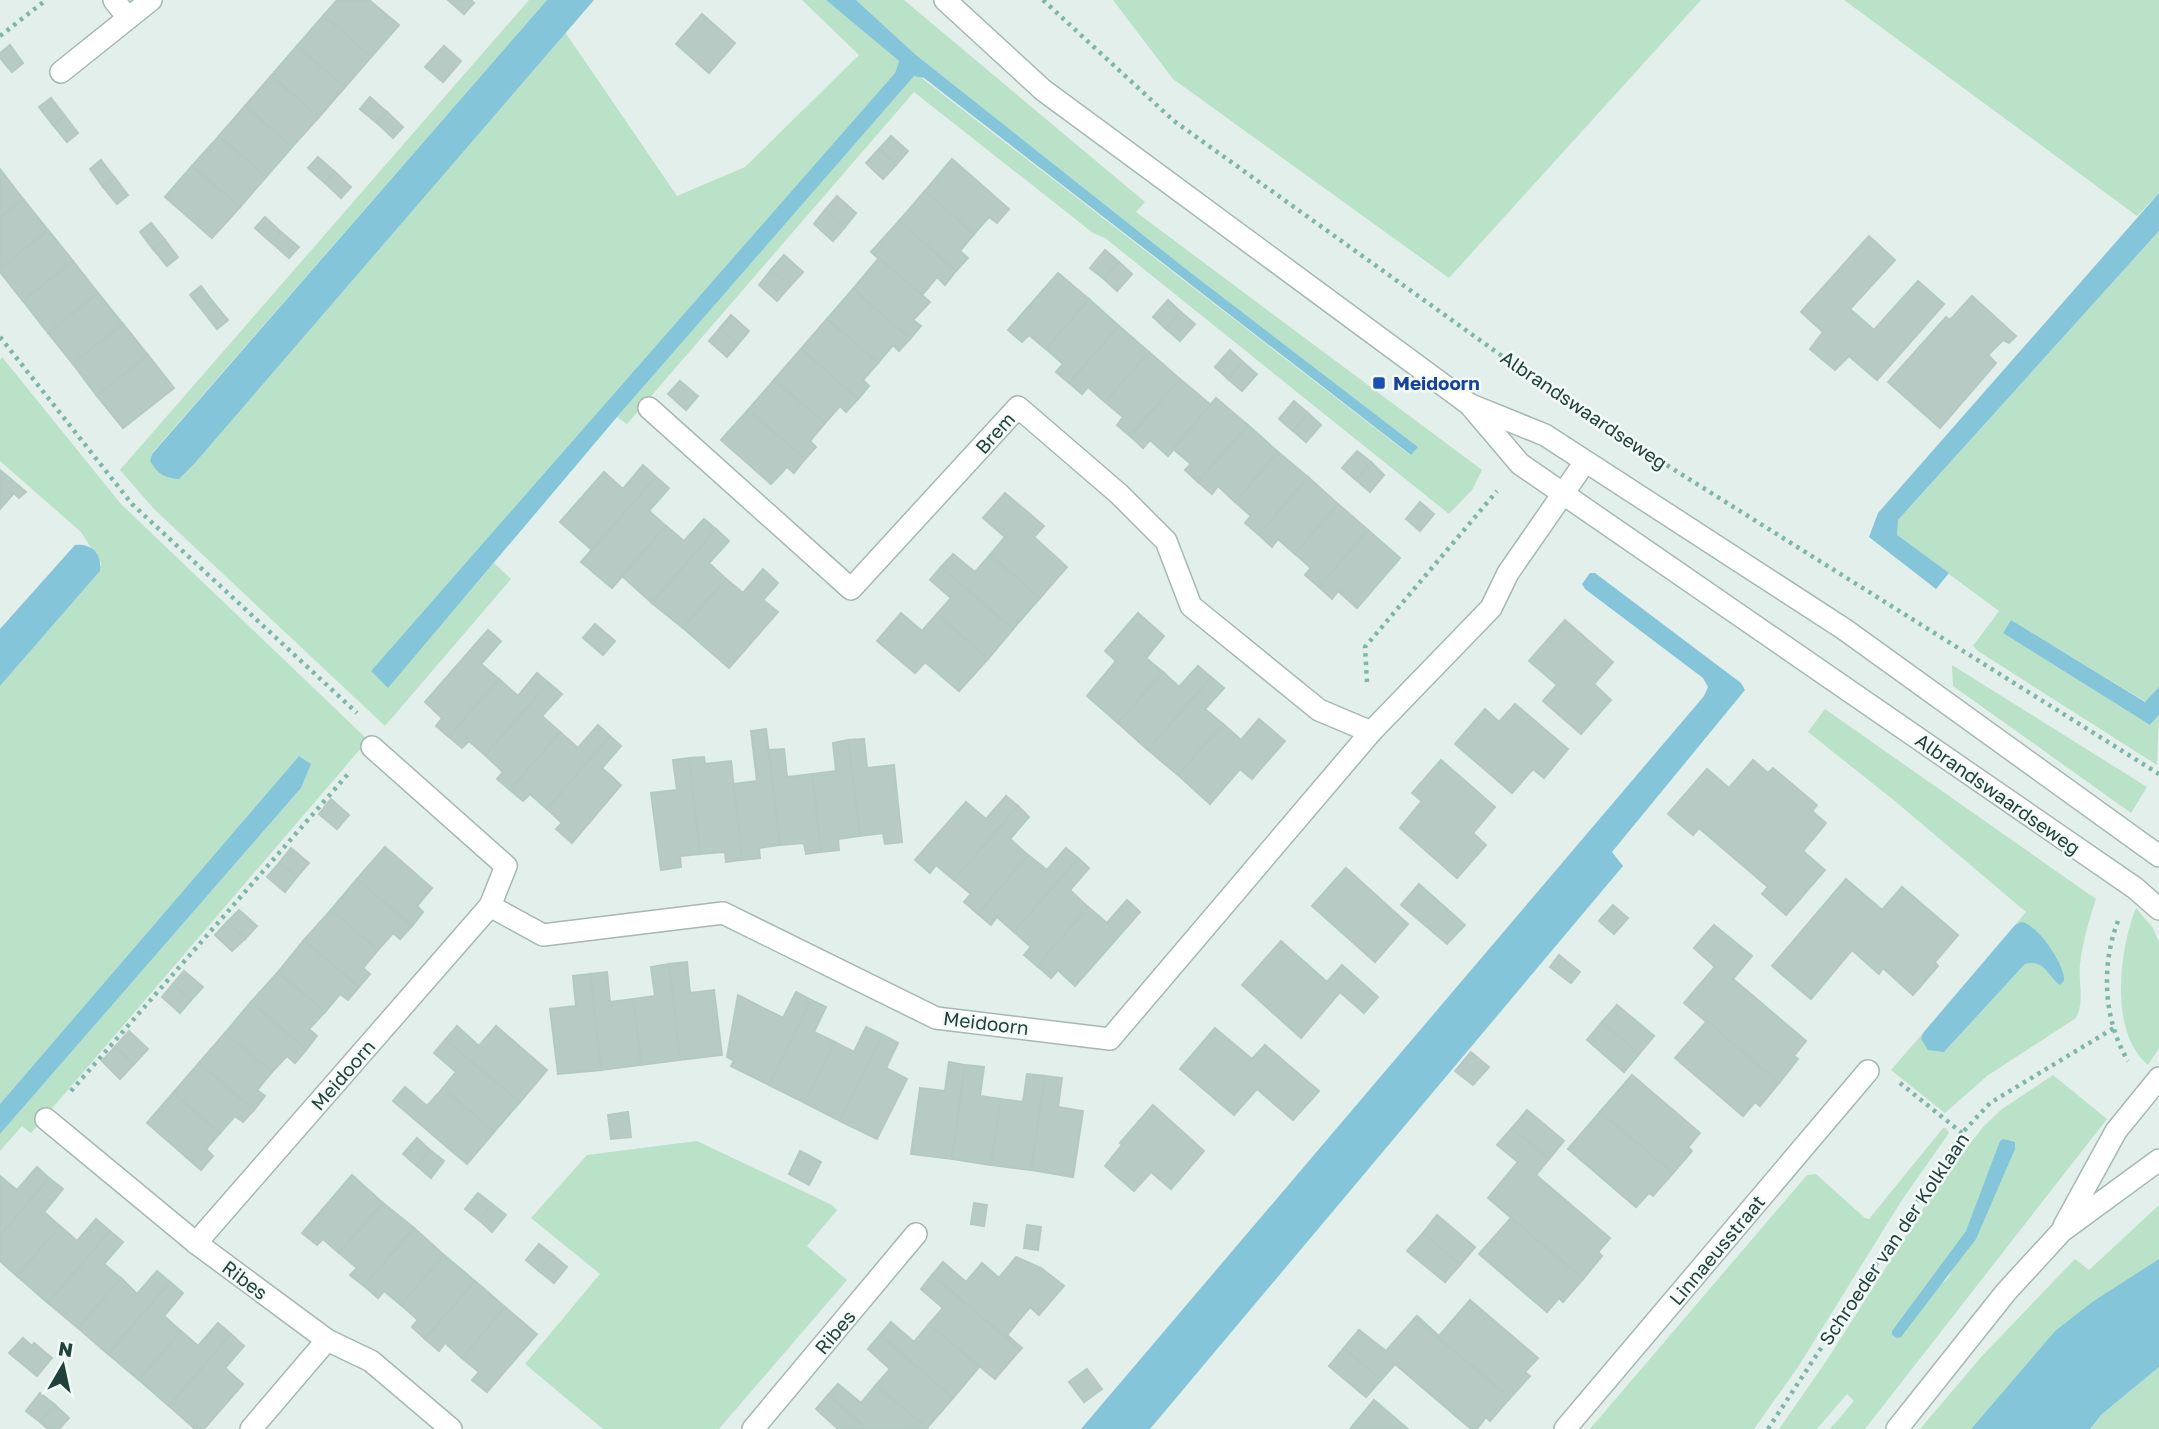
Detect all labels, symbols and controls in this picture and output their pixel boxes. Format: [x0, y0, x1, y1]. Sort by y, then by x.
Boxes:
street label: Albrandswaardseweg [1497, 345, 1672, 474]
place label: Meidoorn [1393, 371, 1480, 394]
marker: Meidoorn [1371, 375, 1387, 391]
street label: Brem [970, 407, 1019, 458]
street label: Albrandswaardseweg [1912, 728, 2085, 859]
street label: Meidoorn [942, 1006, 1030, 1039]
street label: Meidoorn [306, 1035, 380, 1115]
street label: Schroeder van der Kolklaan [1814, 1128, 1973, 1349]
street label: Linnaeusstraat [1664, 1190, 1769, 1309]
street label: Ribes [218, 1255, 273, 1304]
street label: Ribes [809, 1305, 860, 1359]
north arrow [28, 1331, 98, 1401]
text: N [57, 1336, 75, 1361]

